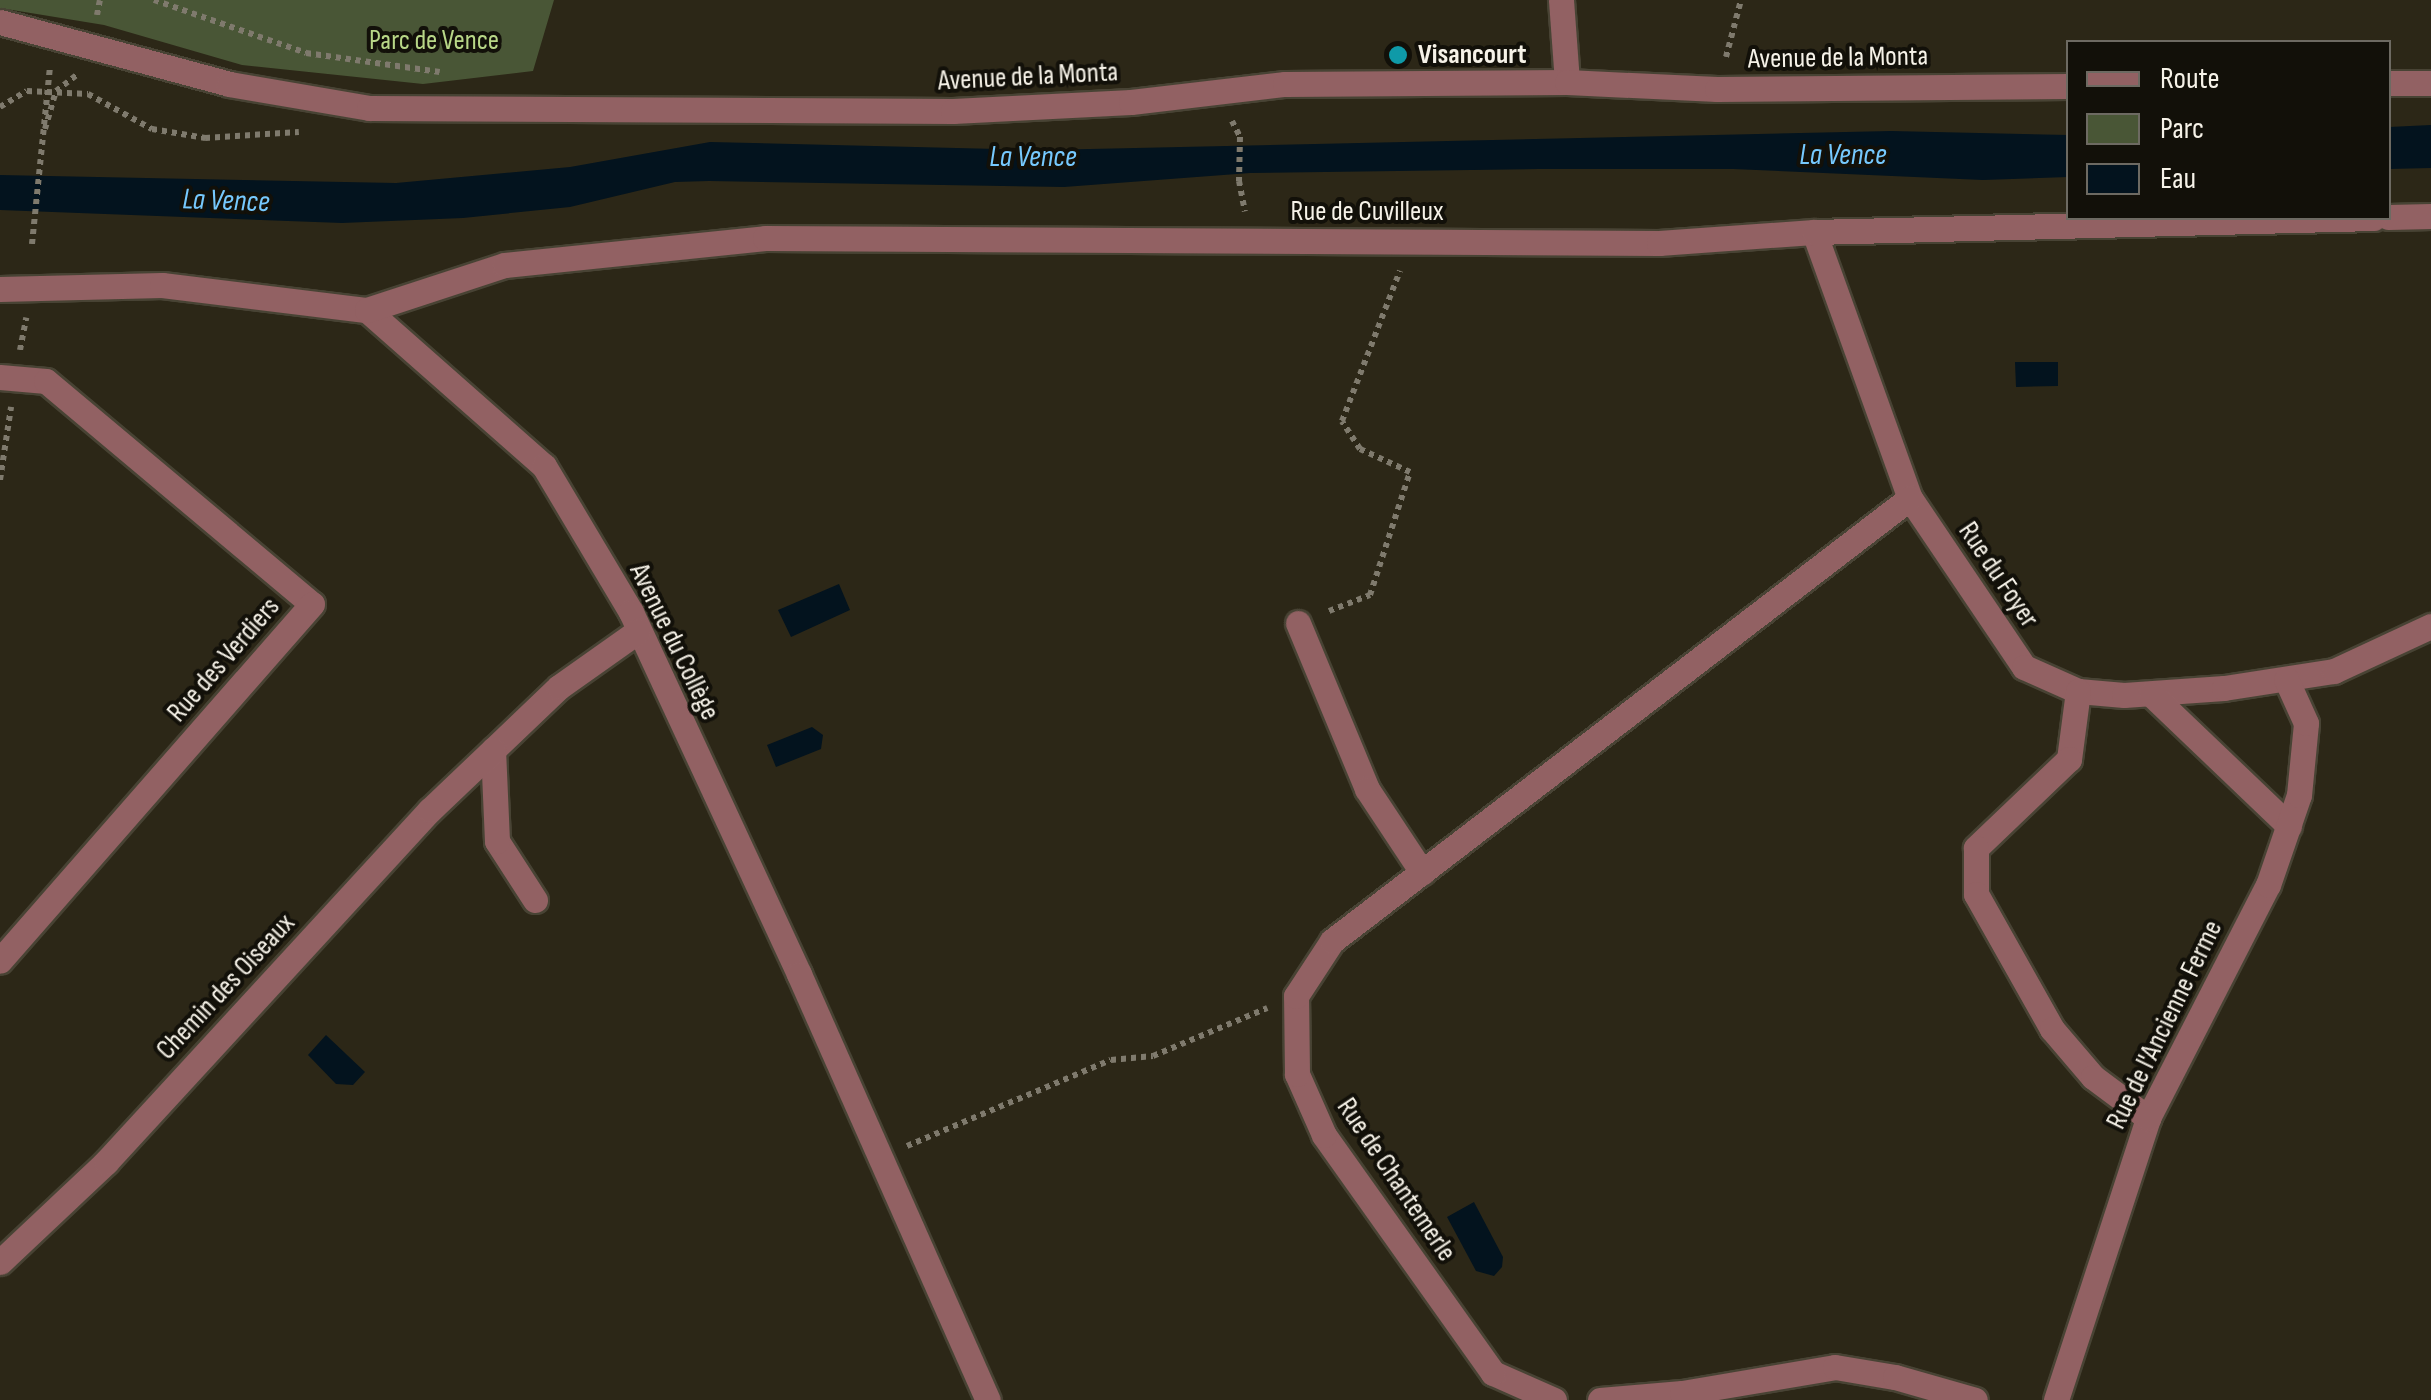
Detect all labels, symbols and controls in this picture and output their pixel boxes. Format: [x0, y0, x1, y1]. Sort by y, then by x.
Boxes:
park label: Parc de Vence [369, 24, 499, 58]
place label: Visancourt [1418, 38, 1527, 72]
street label: Avenue de la Monta [1748, 40, 1928, 76]
legend [2066, 40, 2391, 220]
marker: Visancourt [1387, 44, 1409, 66]
street label: Avenue de la Monta [937, 56, 1119, 98]
text: Route [2160, 61, 2219, 97]
text: Parc [2160, 111, 2204, 147]
water label: La Vence [1799, 137, 1887, 173]
water label: La Vence [989, 139, 1077, 175]
text: Eau [2160, 161, 2196, 197]
water label: La Vence [182, 181, 270, 221]
street label: Rue de Cuvilleux [1291, 195, 1443, 229]
street label: Rue du Foyer [1951, 516, 2045, 634]
street label: Avenue du Collège [622, 558, 726, 726]
street label: Rue des Verdiers [161, 591, 287, 729]
street label: Chemin des Oiseaux [150, 907, 302, 1067]
street label: Rue de l'Ancienne Ferme [2100, 915, 2230, 1135]
street label: Rue de Chantemerle [1329, 1092, 1463, 1268]

